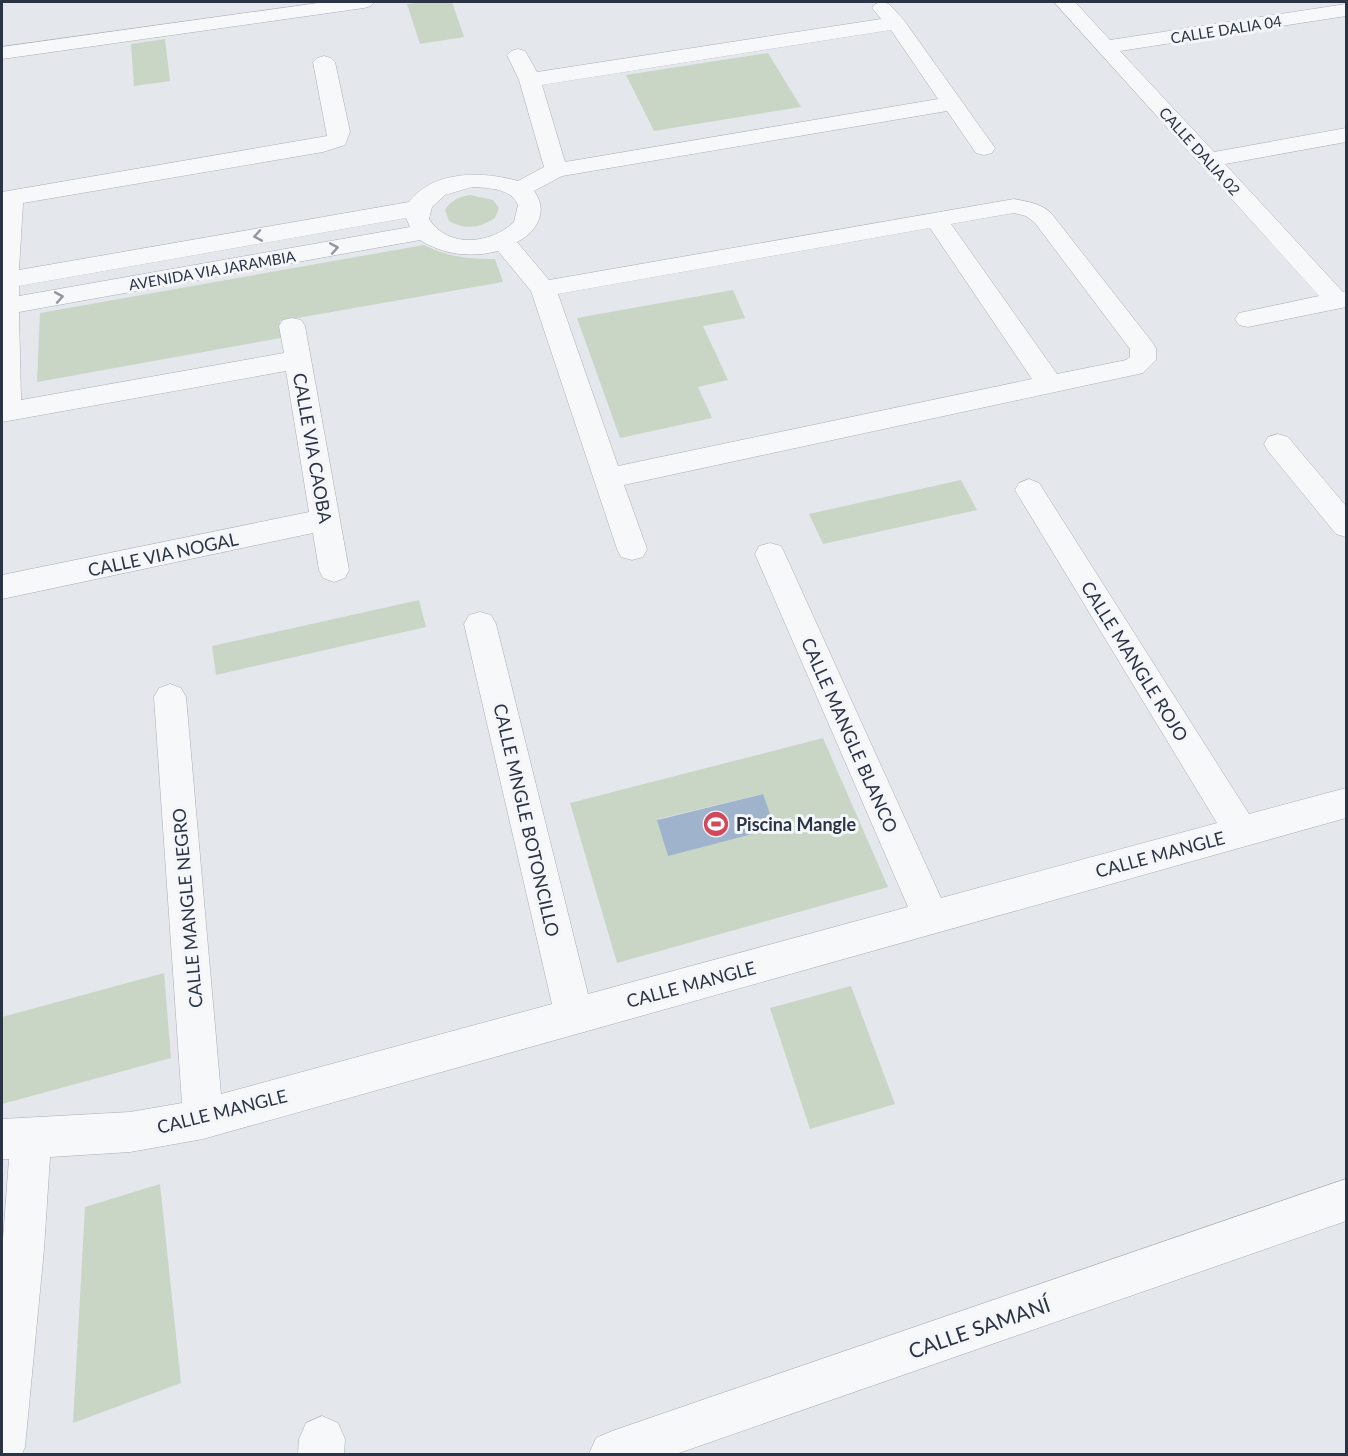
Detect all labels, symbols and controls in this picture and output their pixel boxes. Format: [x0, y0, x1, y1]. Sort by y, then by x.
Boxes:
street label: CALLE DALIA 04 [1169, 11, 1283, 47]
street label: CALLE DALIA 02 [1156, 103, 1244, 199]
one-way arrow [253, 229, 263, 242]
one-way arrow [328, 242, 338, 255]
street label: AVENIDA VIA JARAMBIA [127, 246, 298, 294]
one-way arrow [54, 291, 64, 304]
street label: CALLE VIA CAOBA [289, 371, 337, 526]
street label: CALLE VIA NOGAL [86, 527, 240, 581]
street label: CALLE MANGLE ROJO [1077, 577, 1193, 745]
street label: CALLE MANGLE BLANCO [797, 634, 903, 836]
street label: CALLE MNGLE BOTONCILLO [489, 701, 565, 939]
street label: CALLE MANGLE NEGRO [167, 807, 207, 1009]
sports icon: Piscina Mangle [701, 809, 731, 839]
place label: Piscina Mangle [736, 813, 857, 835]
street label: CALLE MANGLE [1093, 826, 1227, 882]
street label: CALLE MANGLE [624, 956, 758, 1012]
street label: CALLE MANGLE [155, 1084, 289, 1138]
street label: CALLE SAMANÍ [905, 1291, 1054, 1363]

